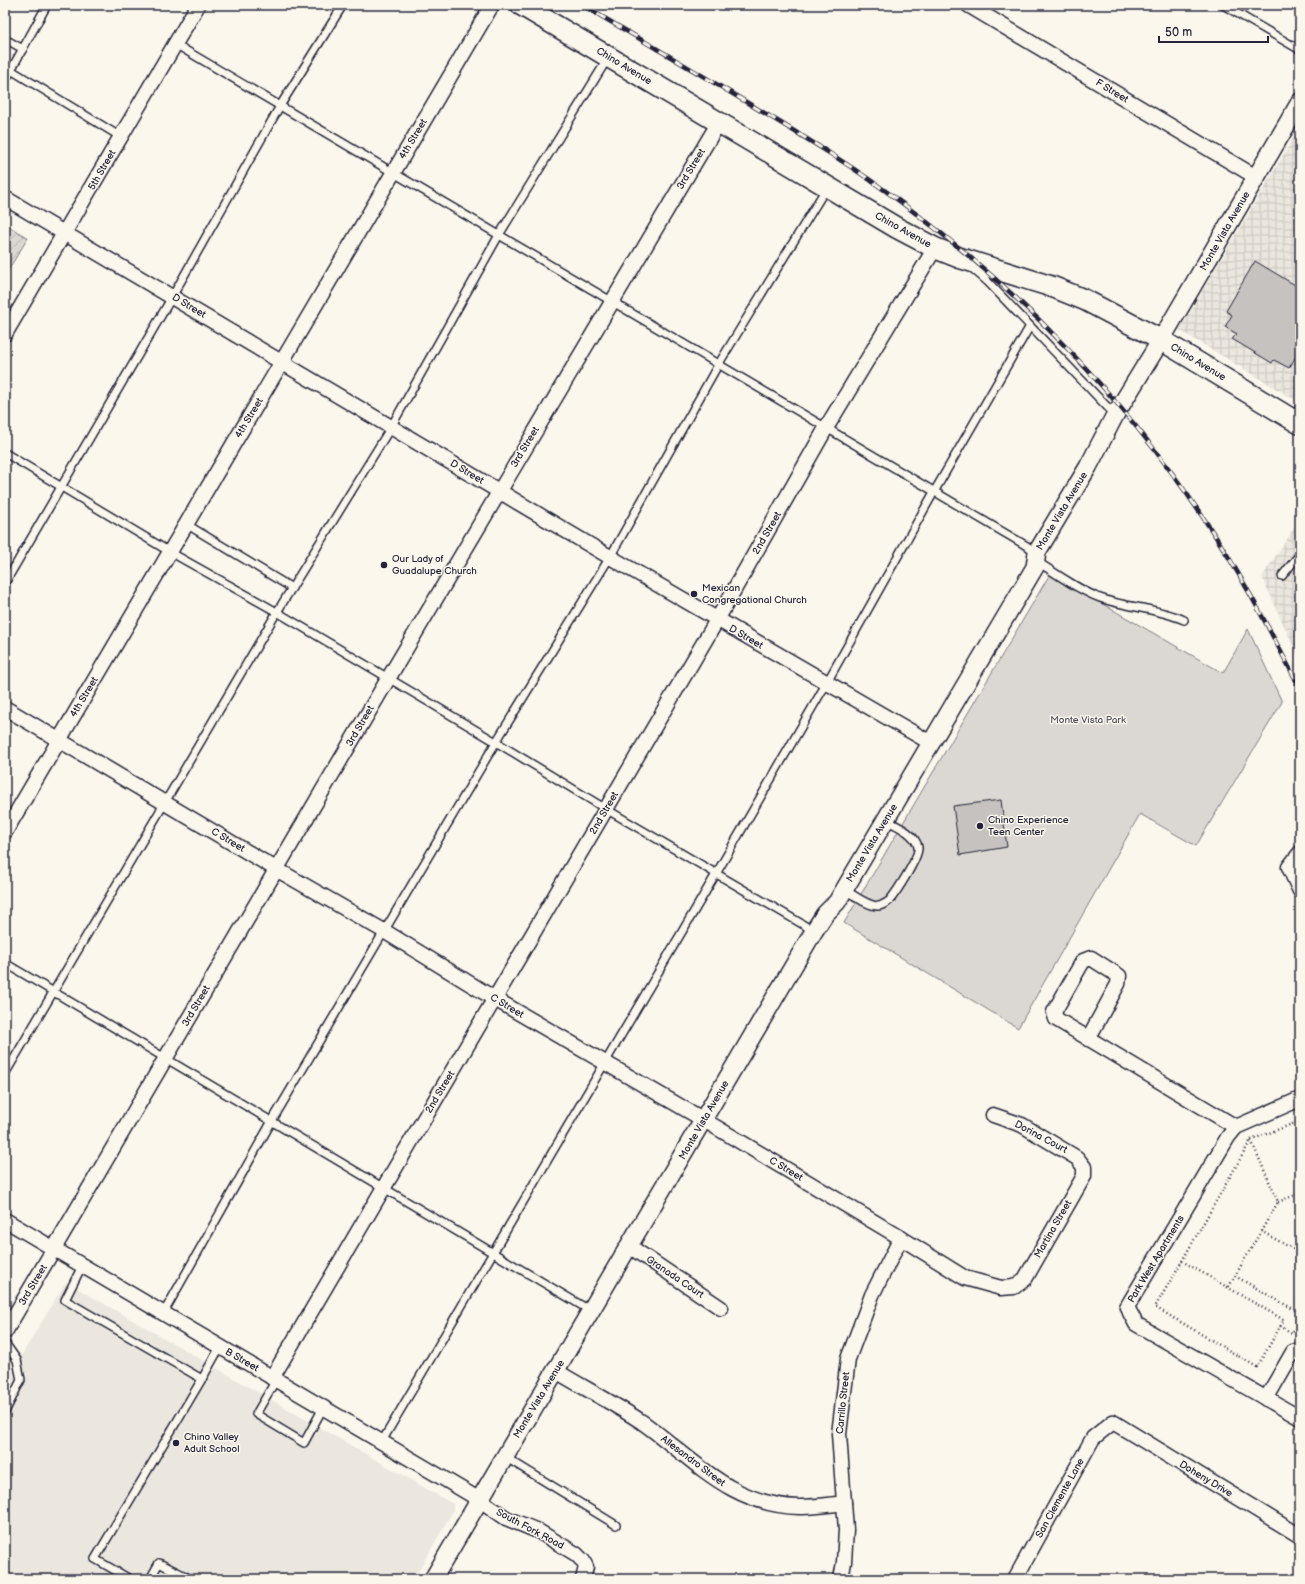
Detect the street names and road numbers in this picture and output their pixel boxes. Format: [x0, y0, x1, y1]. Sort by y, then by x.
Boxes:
street label: Chino Avenue [594, 45, 654, 87]
street label: F Street [1094, 77, 1130, 105]
street label: 4th Street [396, 117, 430, 161]
street label: 3rd Street [674, 147, 708, 191]
street label: 5th Street [86, 148, 118, 192]
street label: Monte Vista Avenue [1197, 189, 1253, 273]
street label: Chino Avenue [873, 210, 933, 250]
street label: D Street [170, 291, 208, 321]
street label: Chino Avenue [1168, 341, 1228, 383]
street label: 4th Street [232, 396, 266, 440]
street label: 3rd Street [508, 425, 542, 469]
street label: D Street [448, 457, 486, 487]
street label: Monte Vista Avenue [1034, 470, 1090, 552]
street label: 2nd Street [750, 510, 784, 556]
street label: D Street [727, 622, 765, 652]
street label: 4th Street [67, 675, 101, 719]
street label: 3rd Street [343, 703, 377, 749]
street label: 2nd Street [587, 790, 621, 836]
street label: Monte Vista Avenue [844, 802, 900, 884]
street label: C Street [209, 825, 247, 855]
street label: 3rd Street [179, 983, 213, 1029]
street label: C Street [488, 991, 526, 1021]
street label: 2nd Street [423, 1069, 457, 1115]
street label: Monte Vista Avenue [676, 1078, 732, 1162]
street label: Dorina Court [1013, 1118, 1069, 1156]
street label: C Street [767, 1154, 805, 1184]
street label: Martina Street [1032, 1198, 1074, 1260]
street label: Park West Apartments [1125, 1213, 1187, 1305]
street label: Granada Court [644, 1253, 706, 1301]
street label: 3rd Street [16, 1263, 50, 1307]
street label: B Street [223, 1346, 261, 1374]
street label: Monte Vista Avenue [511, 1358, 567, 1440]
street label: Carrillo Street [834, 1371, 852, 1435]
street label: Allesandro Street [658, 1433, 728, 1489]
street label: San Clemente Lane [1033, 1456, 1087, 1540]
street label: Doheny Drive [1177, 1458, 1235, 1500]
street label: South Fork Road [494, 1506, 566, 1552]

